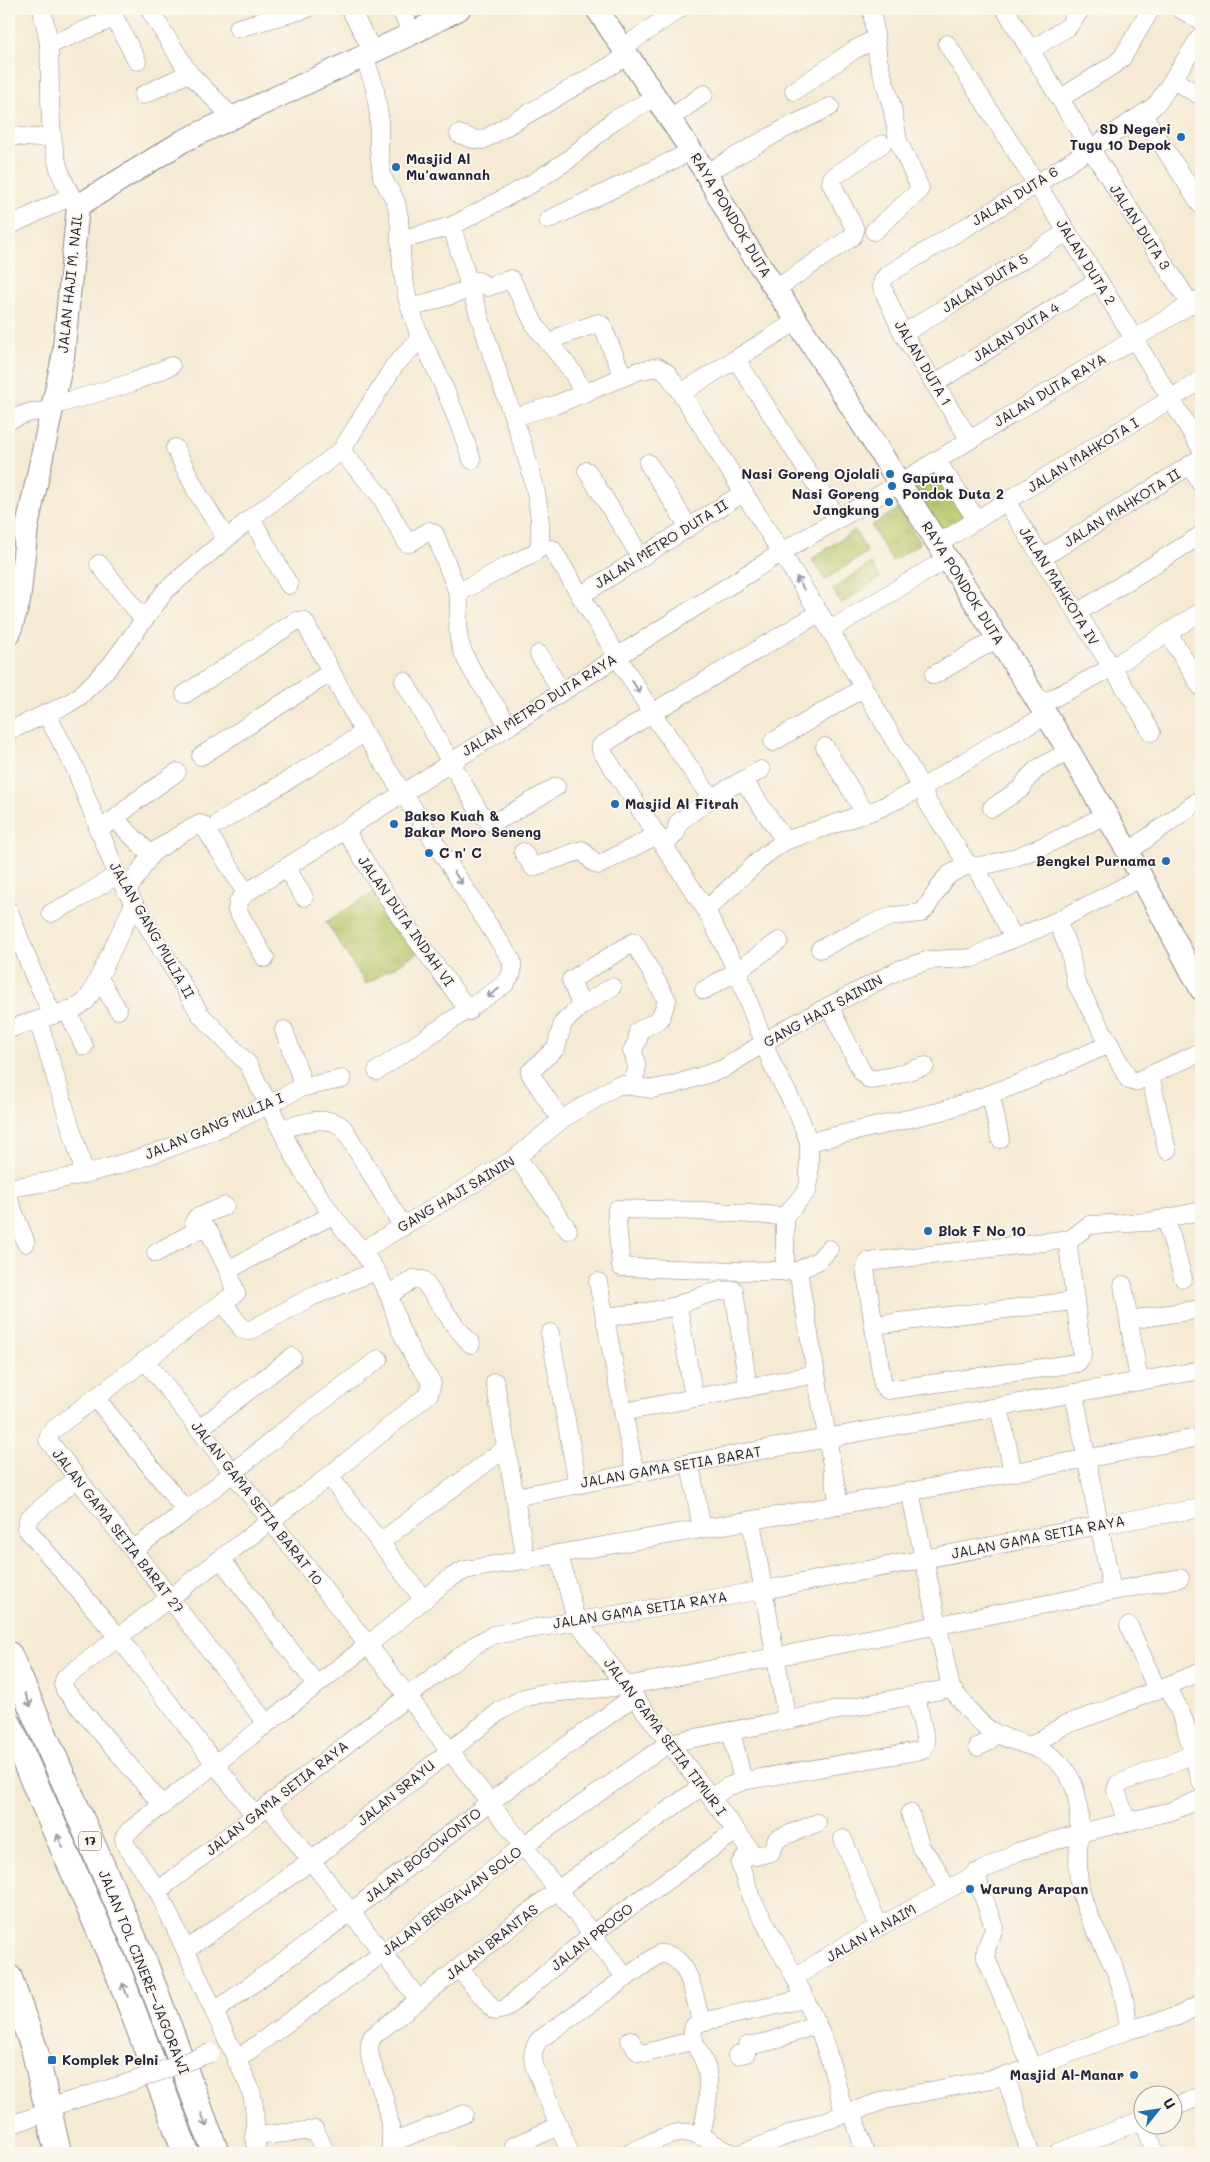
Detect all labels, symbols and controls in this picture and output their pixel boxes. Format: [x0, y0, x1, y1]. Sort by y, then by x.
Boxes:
place label: SD Negeri Tugu 10 Depok [1070, 119, 1171, 154]
marker: SD Negeri Tugu 10 Depok [1175, 131, 1187, 143]
place label: Masjid Al Mu'awannah [406, 149, 490, 184]
street label: RAYA PONDOK DUTA [687, 149, 776, 281]
marker: Masjid Al Mu'awannah [390, 161, 402, 173]
street label: JALAN DUTA 6 [968, 161, 1062, 230]
street label: JALAN DUTA 3 [1106, 180, 1175, 273]
street label: JALAN HAJI M. NAIL [53, 211, 86, 354]
street label: JALAN DUTA 2 [1052, 215, 1120, 308]
street label: JALAN DUTA 5 [938, 248, 1031, 317]
street label: JALAN DUTA 4 [969, 297, 1063, 366]
street label: JALAN DUTA 1 [890, 317, 956, 409]
street label: JALAN DUTA RAYA [990, 349, 1109, 431]
street label: JALAN MAHKOTA I [1024, 413, 1142, 496]
place label: Nasi Goreng Ojolali [742, 464, 880, 483]
street label: JALAN MAHKOTA II [1060, 464, 1184, 551]
marker: Nasi Goreng Ojolali [884, 468, 896, 480]
place label: Gapura Pondok Duta 2 [902, 468, 1004, 503]
marker: Gapura Pondok Duta 2 [886, 480, 898, 492]
place label: Nasi Goreng Jangkung [792, 484, 879, 519]
street label: JALAN METRO DUTA II [590, 495, 731, 592]
marker: Nasi Goreng Jangkung [883, 496, 895, 508]
street label: RAYA PONDOK DUTA [918, 517, 1009, 648]
street label: JALAN MAHKOTA IV [1015, 523, 1104, 649]
one-way arrow [795, 576, 805, 590]
street label: JALAN METRO DUTA RAYA [458, 649, 620, 760]
one-way arrow [631, 680, 641, 694]
place label: Masjid Al Fitrah [625, 794, 738, 813]
marker: Masjid Al Fitrah [609, 798, 621, 810]
place label: Bakso Kuah & Bakar Moro Seneng [404, 806, 541, 841]
marker: Bakso Kuah & Bakar Moro Seneng [388, 818, 400, 830]
place label: C n' C [439, 843, 482, 862]
marker: C n' C [423, 847, 435, 859]
place label: Bengkel Purnama [1036, 851, 1156, 870]
street label: JALAN DUTA INDAH VI [354, 852, 459, 990]
marker: Bengkel Purnama [1160, 855, 1172, 867]
street label: JALAN GANG MULIA II [105, 858, 199, 1002]
one-way arrow [453, 870, 463, 884]
street label: GANG HAJI SAININ [760, 970, 886, 1051]
one-way arrow [486, 988, 500, 999]
street label: JALAN GANG MULIA I [142, 1088, 286, 1163]
street label: GANG HAJI SAININ [394, 1151, 518, 1236]
place label: Blok F No 10 [938, 1221, 1026, 1240]
marker: Blok F No 10 [922, 1225, 934, 1237]
street label: JALAN GAMA SETIA BARAT 10 [187, 1417, 328, 1589]
street label: JALAN GAMA SETIA BARAT [579, 1441, 763, 1492]
street label: JALAN GAMA SETIA BARAT 27 [48, 1445, 189, 1617]
street label: JALAN GAMA SETIA RAYA [950, 1510, 1126, 1563]
street label: JALAN GAMA SETIA RAYA [551, 1586, 728, 1633]
street label: JALAN GAMA SETIA TIMUR I [600, 1654, 731, 1819]
one-way arrow [24, 1692, 34, 1707]
street label: JALAN GAMA SETIA RAYA [201, 1736, 352, 1859]
street label: JALAN SRAYU [353, 1756, 438, 1830]
street label: JALAN BOGOWONTO [360, 1803, 485, 1906]
road number: 17 [79, 1832, 101, 1850]
one-way arrow [54, 1834, 64, 1849]
street label: JALAN BENGAWAN SOLO [378, 1842, 526, 1960]
street label: JALAN TOL CINERE–JAGORAWI [95, 1867, 194, 2077]
place label: Warung Arapan [980, 1879, 1088, 1898]
marker: Warung Arapan [964, 1883, 976, 1895]
street label: JALAN BRANTAS [442, 1899, 542, 1984]
street label: JALAN PROGO [547, 1899, 637, 1975]
street label: JALAN H.NAIM [822, 1899, 919, 1966]
one-way arrow [119, 1983, 129, 1998]
place label: Komplek Pelni [62, 2050, 159, 2069]
marker: Komplek Pelni [46, 2054, 58, 2066]
place label: Masjid Al-Manar [1010, 2065, 1124, 2084]
marker: Masjid Al-Manar [1128, 2069, 1140, 2081]
north arrow [1132, 2084, 1182, 2134]
text: U [1159, 2094, 1180, 2112]
one-way arrow [199, 2112, 209, 2127]

